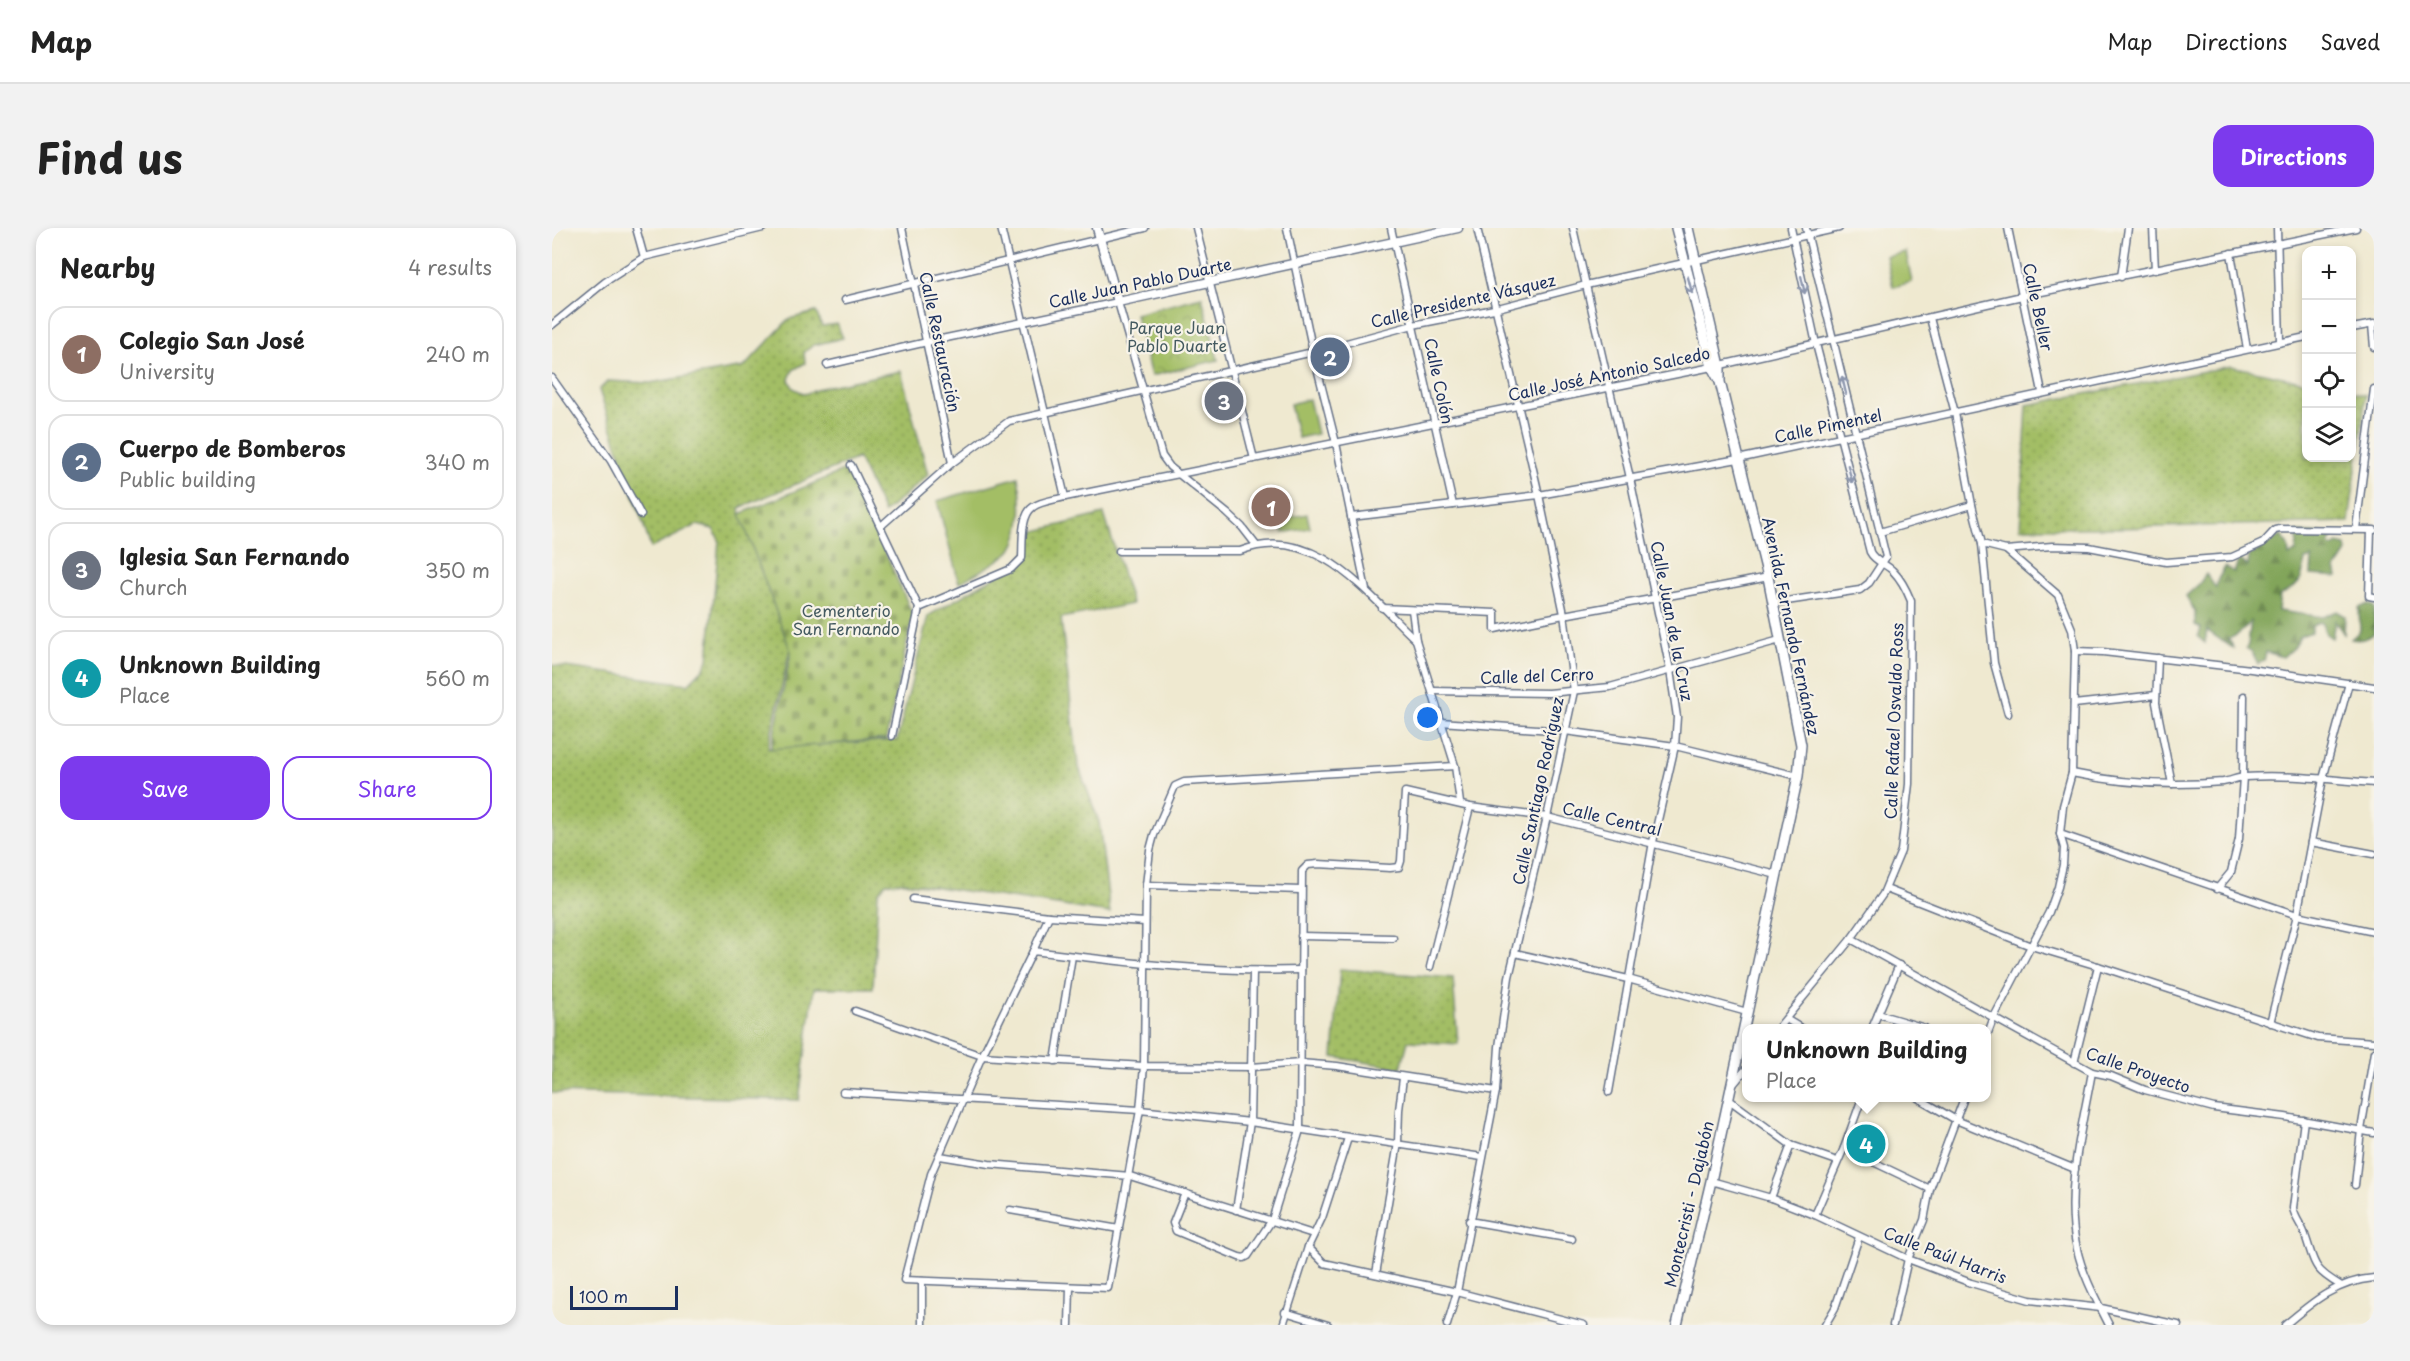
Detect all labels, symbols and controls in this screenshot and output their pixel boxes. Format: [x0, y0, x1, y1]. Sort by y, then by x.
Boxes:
text: Map [30, 20, 92, 63]
text: Map [2107, 25, 2152, 57]
text: Directions [2185, 25, 2287, 57]
text: Saved [2320, 25, 2380, 57]
text: Find us [36, 125, 183, 188]
button: Directions [2213, 125, 2374, 187]
map controls [2302, 246, 2356, 462]
button: + [2302, 246, 2356, 300]
text: Nearby [60, 248, 155, 287]
street label: Calle Juan Pablo Duarte [1046, 251, 1233, 313]
text: 4 results [408, 252, 492, 282]
street label: Calle Beller [2018, 260, 2060, 354]
street label: Calle Presidente Vásquez [1368, 267, 1558, 333]
street label: Calle Restauración [914, 269, 968, 414]
one-way arrow [1685, 275, 1697, 294]
one-way arrow [1798, 275, 1809, 294]
button: − [2302, 300, 2356, 354]
park label: Parque Juan Pablo Duarte [1127, 315, 1227, 357]
text: Colegio San José [119, 323, 305, 356]
pin: 2 [1310, 334, 1350, 380]
street label: Calle Colón [1419, 335, 1461, 426]
text: 1 [77, 339, 86, 369]
text: 240 m [425, 339, 490, 369]
street label: Calle José Antonio Salcedo [1506, 340, 1712, 406]
button: locate [2302, 354, 2356, 408]
text: University [119, 356, 215, 386]
one-way arrow [1838, 376, 1850, 395]
pin: 3 [1204, 378, 1244, 423]
street label: Calle Pimentel [1772, 402, 1884, 448]
button: layers [2302, 408, 2356, 462]
text: Cuerpo de Bomberos [119, 431, 346, 464]
text: 2 [74, 447, 89, 477]
text: 340 m [425, 447, 490, 477]
text: Public building [119, 464, 256, 494]
one-way arrow [1845, 464, 1857, 483]
pin: 1 [1252, 484, 1290, 530]
street label: Avenida Fernando Fernández [1757, 514, 1827, 738]
text: Iglesia San Fernando [119, 539, 349, 572]
street label: Calle Juan de la Cruz [1646, 539, 1700, 703]
text: 3 [75, 555, 88, 585]
text: 350 m [425, 555, 490, 585]
text: Church [119, 572, 188, 602]
park label: Cementerio San Fernando [792, 598, 900, 640]
street label: Calle Rafael Osvaldo Ross [1878, 622, 1908, 820]
text: Unknown Building [119, 647, 321, 680]
street label: Calle del Cerro [1480, 661, 1594, 689]
text: 4 [75, 663, 88, 693]
text: 560 m [425, 663, 490, 693]
text: Place [119, 680, 170, 710]
street label: Calle Santiago Rodríguez [1505, 694, 1569, 887]
your location [1413, 703, 1442, 732]
button: Save [60, 756, 270, 820]
button: Share [282, 756, 492, 820]
street label: Calle Central [1560, 795, 1664, 841]
popup [1742, 1024, 1991, 1102]
text: Unknown Building [1766, 1032, 1967, 1065]
street label: Calle Proyecto [2083, 1040, 2194, 1098]
text: Place [1766, 1065, 1817, 1095]
street label: Montecristi - Dajabón [1657, 1118, 1719, 1289]
pin: 4 [1846, 1122, 1886, 1166]
street label: Calle Paúl Harris [1880, 1219, 2011, 1289]
scale bar [570, 1283, 678, 1310]
text: 100 m [579, 1284, 628, 1308]

